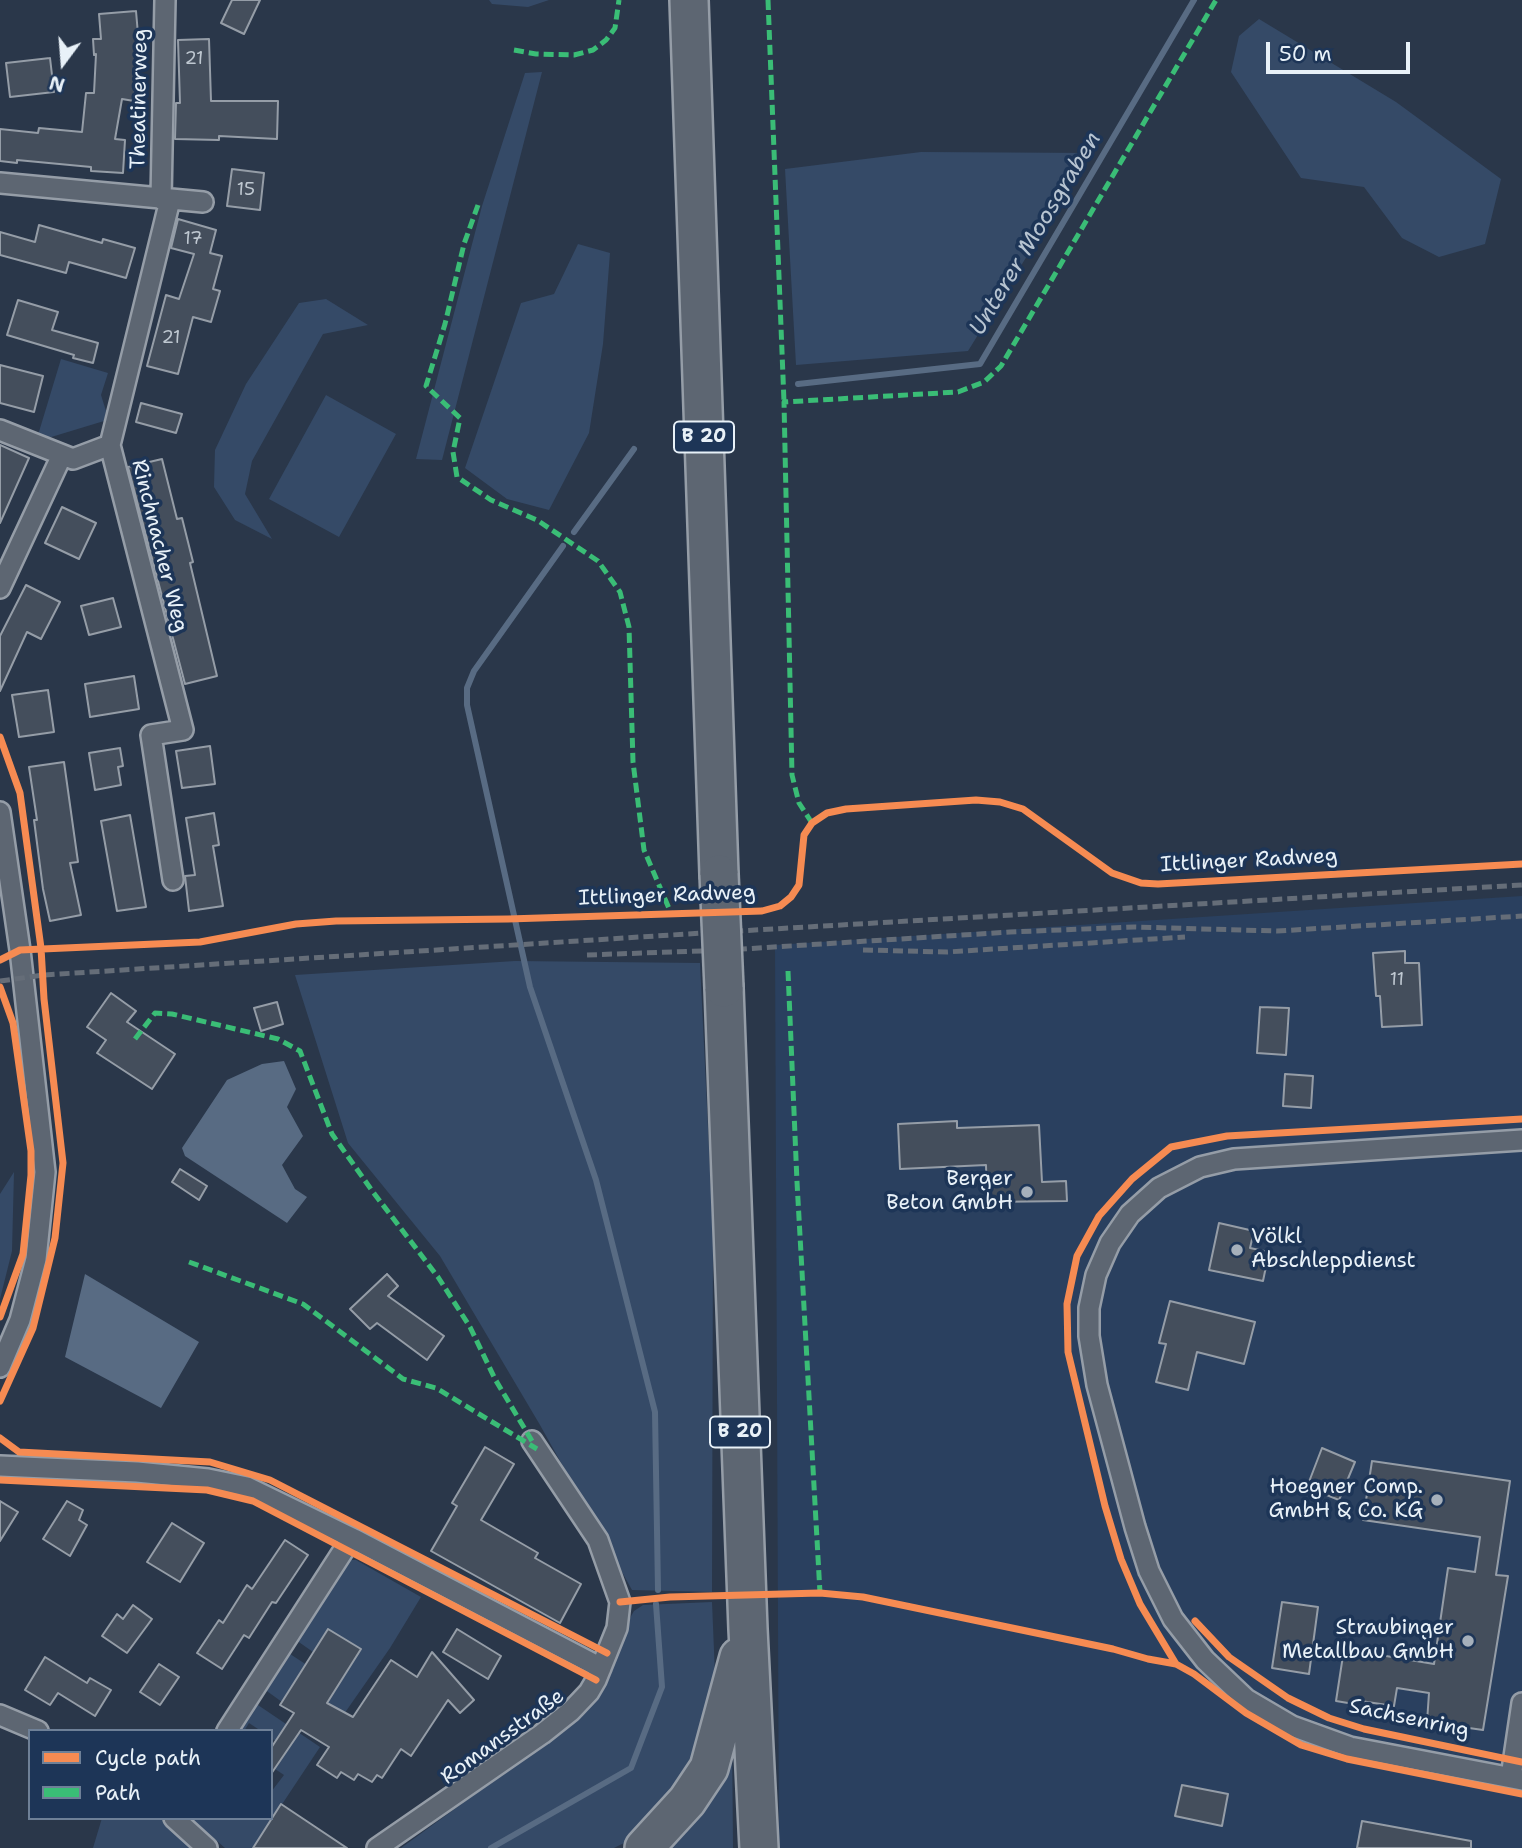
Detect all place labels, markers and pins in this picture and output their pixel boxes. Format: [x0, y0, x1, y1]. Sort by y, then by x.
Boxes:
place label: Berger Beton GmbH [886, 1167, 1013, 1217]
marker: Berger Beton GmbH [1019, 1184, 1035, 1200]
place label: Völkl Abschleppdienst [1251, 1225, 1416, 1275]
marker: Völkl Abschleppdienst [1229, 1242, 1245, 1258]
place label: Hoegner Comp. GmbH & Co. KG [1268, 1475, 1423, 1525]
marker: Hoegner Comp. GmbH & Co. KG [1429, 1492, 1445, 1508]
place label: Straubinger Metallbau GmbH [1282, 1616, 1454, 1666]
marker: Straubinger Metallbau GmbH [1460, 1633, 1476, 1649]

